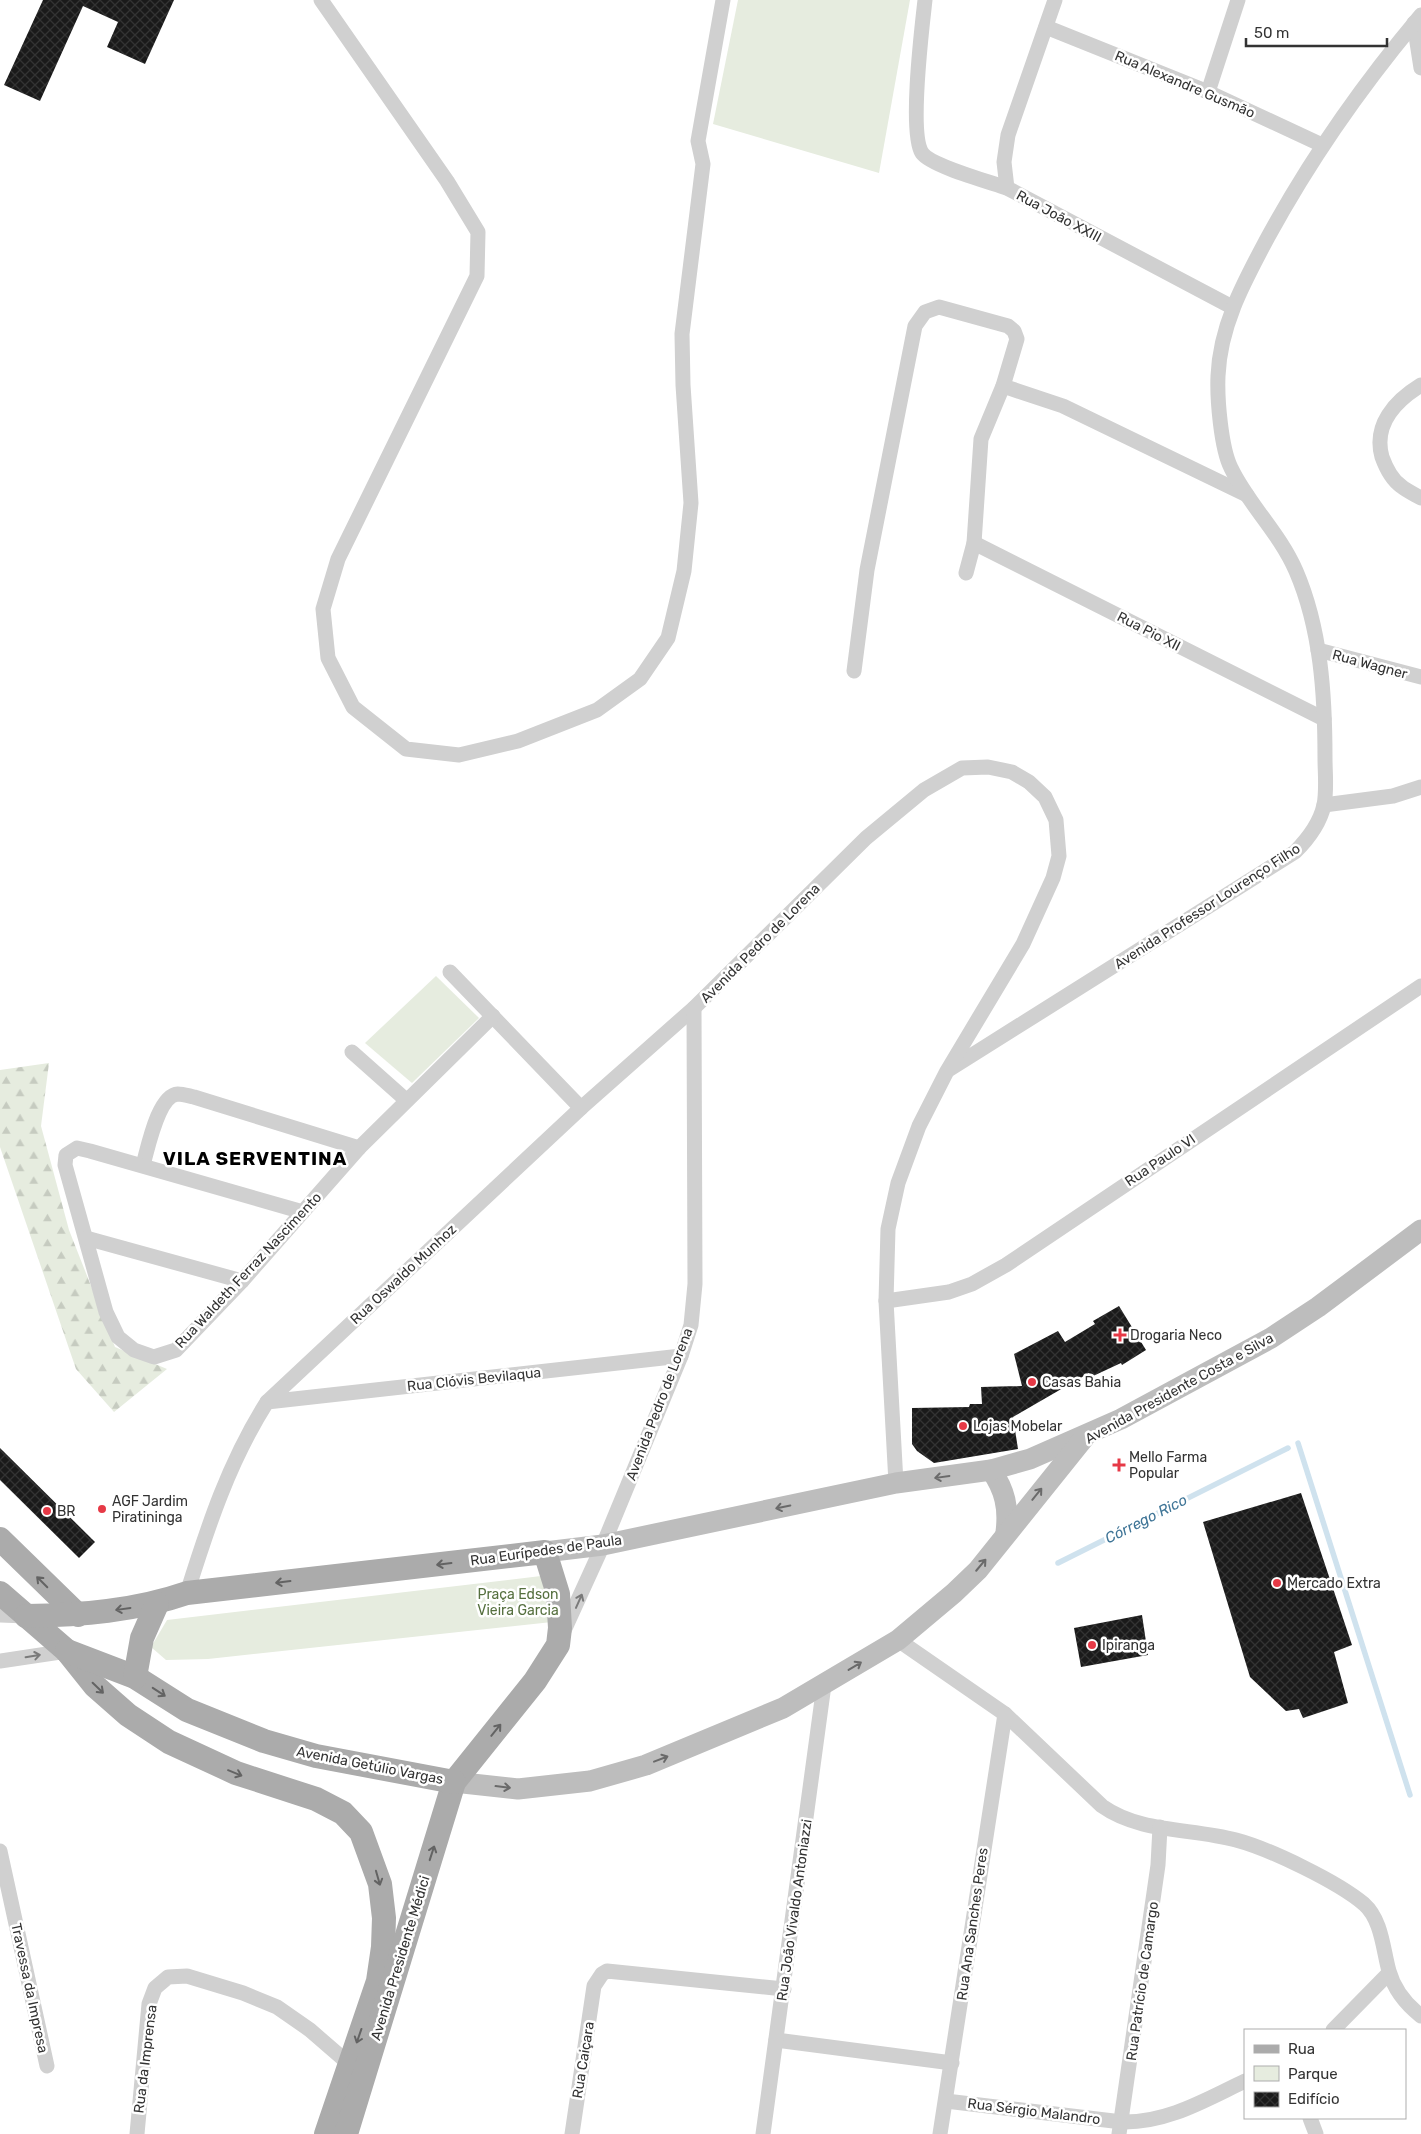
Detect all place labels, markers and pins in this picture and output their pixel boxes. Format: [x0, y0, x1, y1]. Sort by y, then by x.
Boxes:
place label: Drogaria Neco [1130, 1327, 1222, 1344]
marker: Drogaria Neco [1114, 1329, 1126, 1341]
place label: Casas Bahia [1042, 1374, 1121, 1391]
marker: Casas Bahia [1026, 1376, 1038, 1388]
place label: Lojas Mobelar [973, 1418, 1063, 1435]
marker: Lojas Mobelar [957, 1420, 969, 1432]
place label: Mello Farma Popular [1129, 1449, 1207, 1482]
marker: Mello Farma Popular [1113, 1459, 1125, 1471]
place label: AGF Jardim Piratininga [112, 1493, 188, 1526]
place label: BR [57, 1503, 76, 1520]
marker: AGF Jardim Piratininga [96, 1503, 108, 1515]
marker: BR [41, 1505, 53, 1517]
place label: Mercado Extra [1287, 1575, 1381, 1592]
marker: Mercado Extra [1271, 1577, 1283, 1589]
place label: Ipiranga [1102, 1637, 1155, 1654]
marker: Ipiranga [1086, 1639, 1098, 1651]

